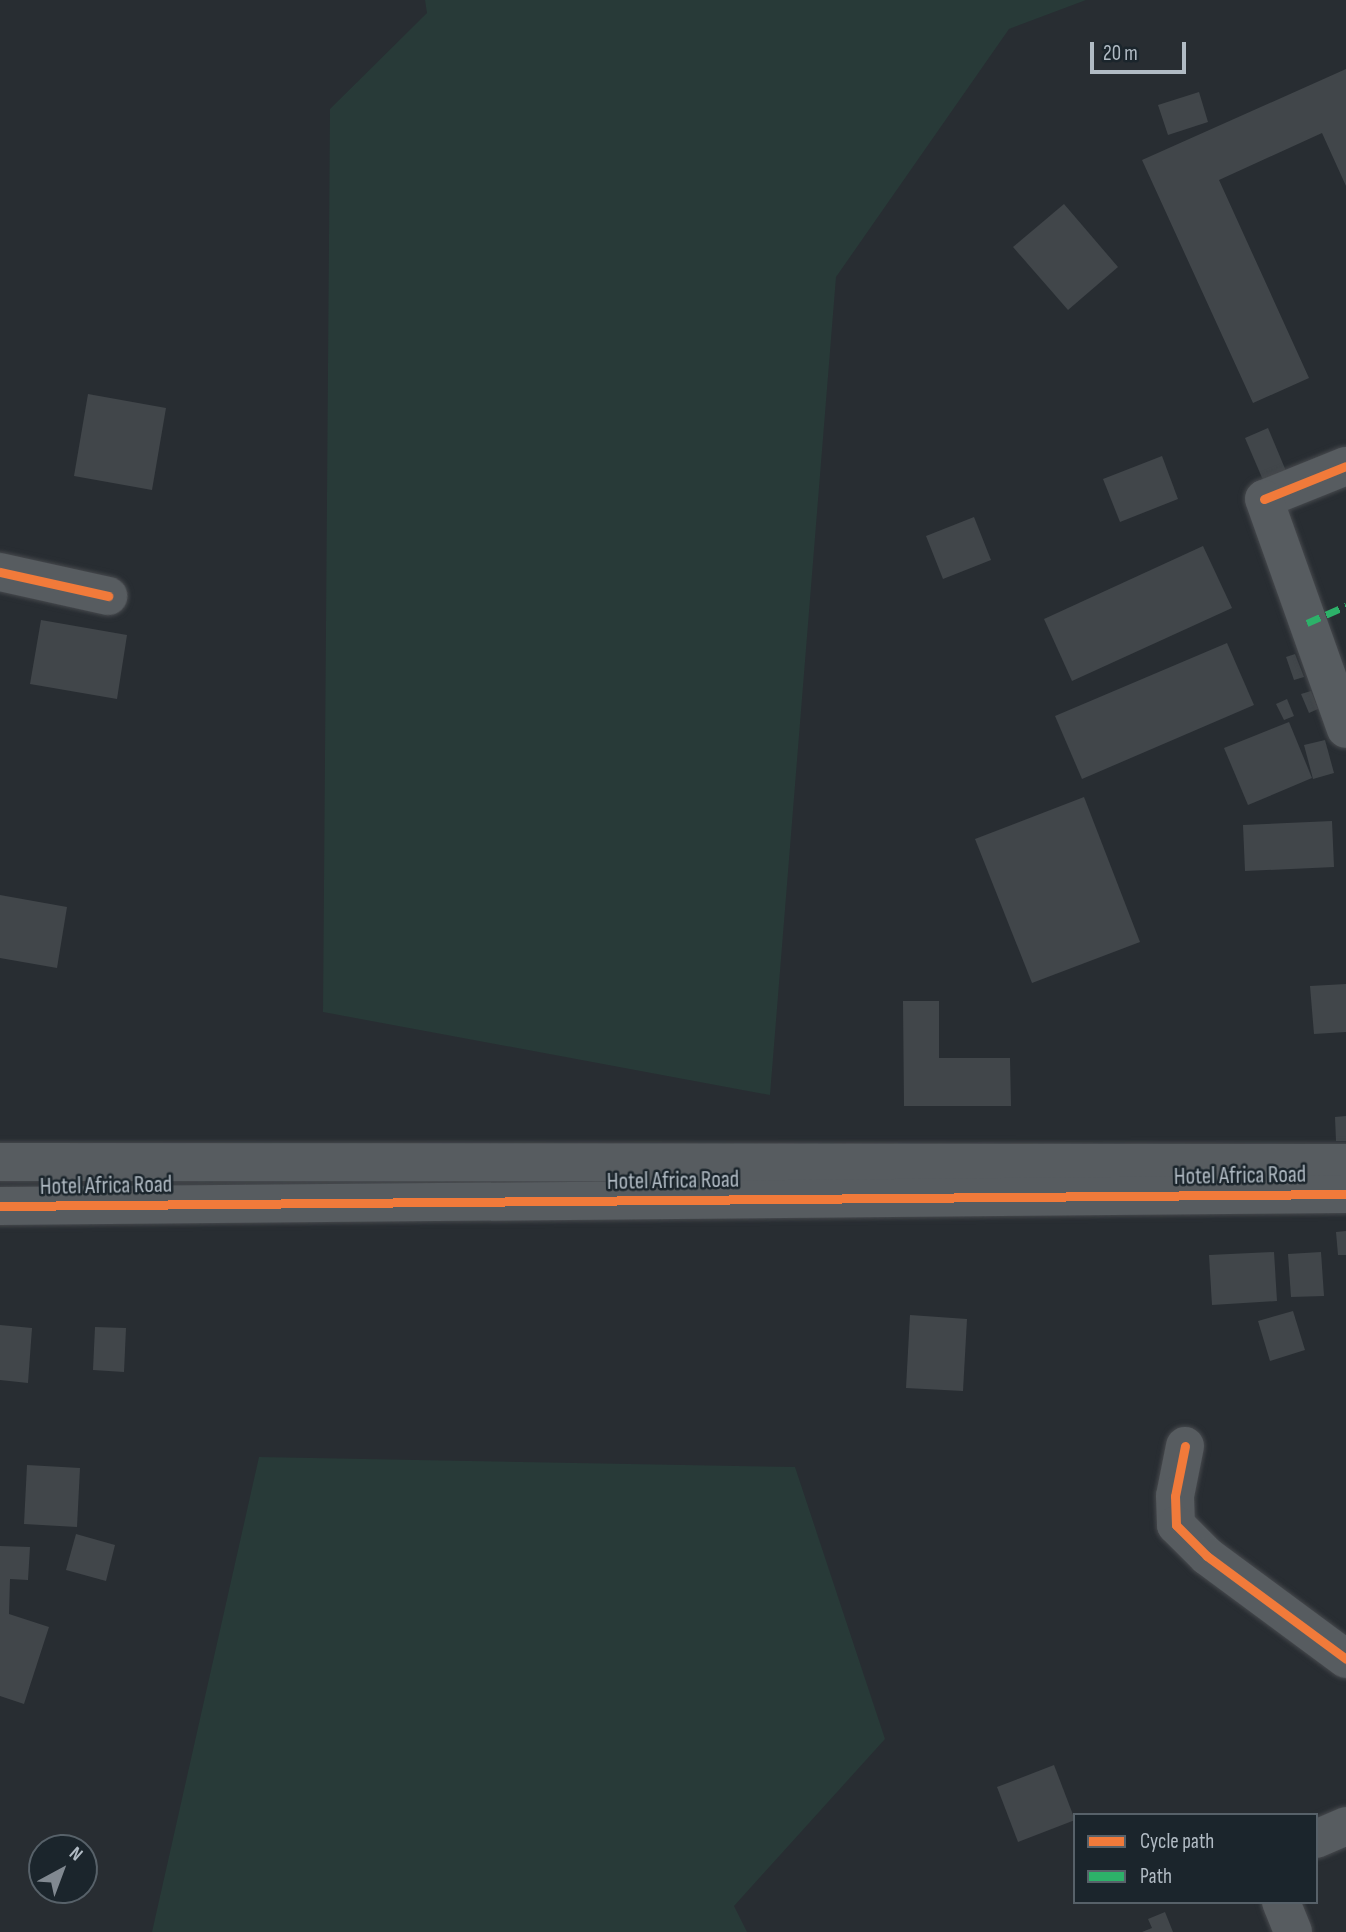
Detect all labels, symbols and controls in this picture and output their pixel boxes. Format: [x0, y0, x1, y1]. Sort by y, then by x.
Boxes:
scale bar [1094, 28, 1190, 72]
text: 20 m [1103, 41, 1138, 66]
street label: Hotel Africa Road [1174, 1161, 1306, 1191]
street label: Hotel Africa Road [607, 1166, 739, 1196]
street label: Hotel Africa Road [40, 1171, 172, 1201]
legend [1073, 1813, 1318, 1904]
text: Cycle path [1140, 1829, 1214, 1854]
north arrow [28, 1834, 98, 1904]
text: N [64, 1842, 87, 1866]
text: Path [1140, 1864, 1172, 1889]

